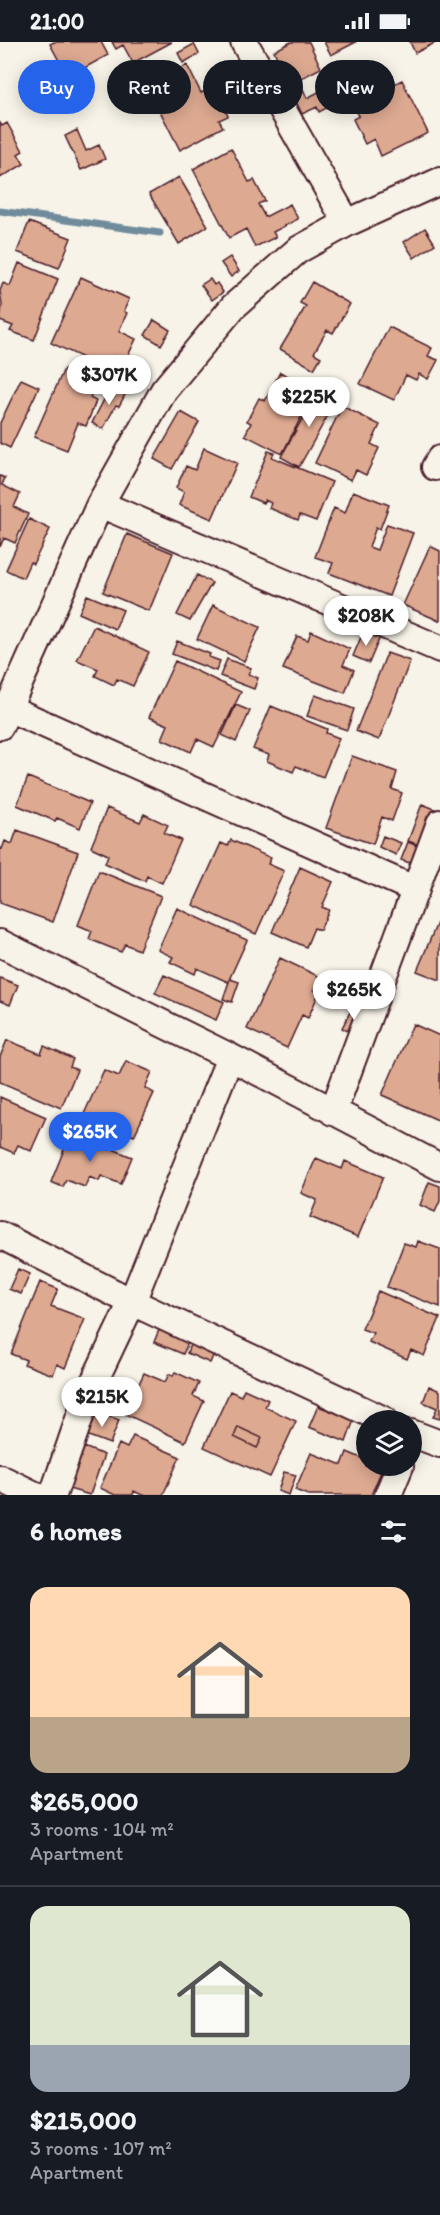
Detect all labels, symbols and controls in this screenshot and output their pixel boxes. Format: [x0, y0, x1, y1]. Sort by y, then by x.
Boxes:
text: 21:00 [30, 8, 84, 35]
chip: Buy [18, 60, 95, 114]
chip: Rent [107, 60, 191, 114]
chip: Filters [203, 60, 303, 114]
chip: New [315, 60, 395, 114]
pin: $307K [67, 355, 151, 406]
text: $307K [81, 362, 137, 386]
pin: $225K [267, 377, 351, 428]
text: $225K [282, 384, 336, 408]
pin: $208K [324, 596, 408, 647]
text: $208K [338, 603, 394, 627]
pin: $265K [312, 970, 396, 1021]
text: $265K [327, 977, 381, 1001]
pin: $265K [48, 1112, 132, 1163]
text: $265K [63, 1119, 117, 1143]
pin: $215K [60, 1377, 144, 1428]
text: $215K [75, 1384, 129, 1408]
map controls [356, 1410, 422, 1476]
button: layers [356, 1410, 422, 1476]
text: 6 homes [30, 1515, 122, 1547]
icon: filters [377, 1515, 410, 1548]
icon: home [166, 1626, 274, 1734]
text: $265,000 [30, 1785, 138, 1817]
text: 3 rooms · 104 m² [30, 1817, 174, 1841]
text: Apartment [30, 1841, 123, 1865]
icon: home [166, 1945, 274, 2053]
text: $215,000 [30, 2104, 137, 2136]
text: 3 rooms · 107 m² [30, 2136, 172, 2160]
text: Apartment [30, 2160, 123, 2184]

